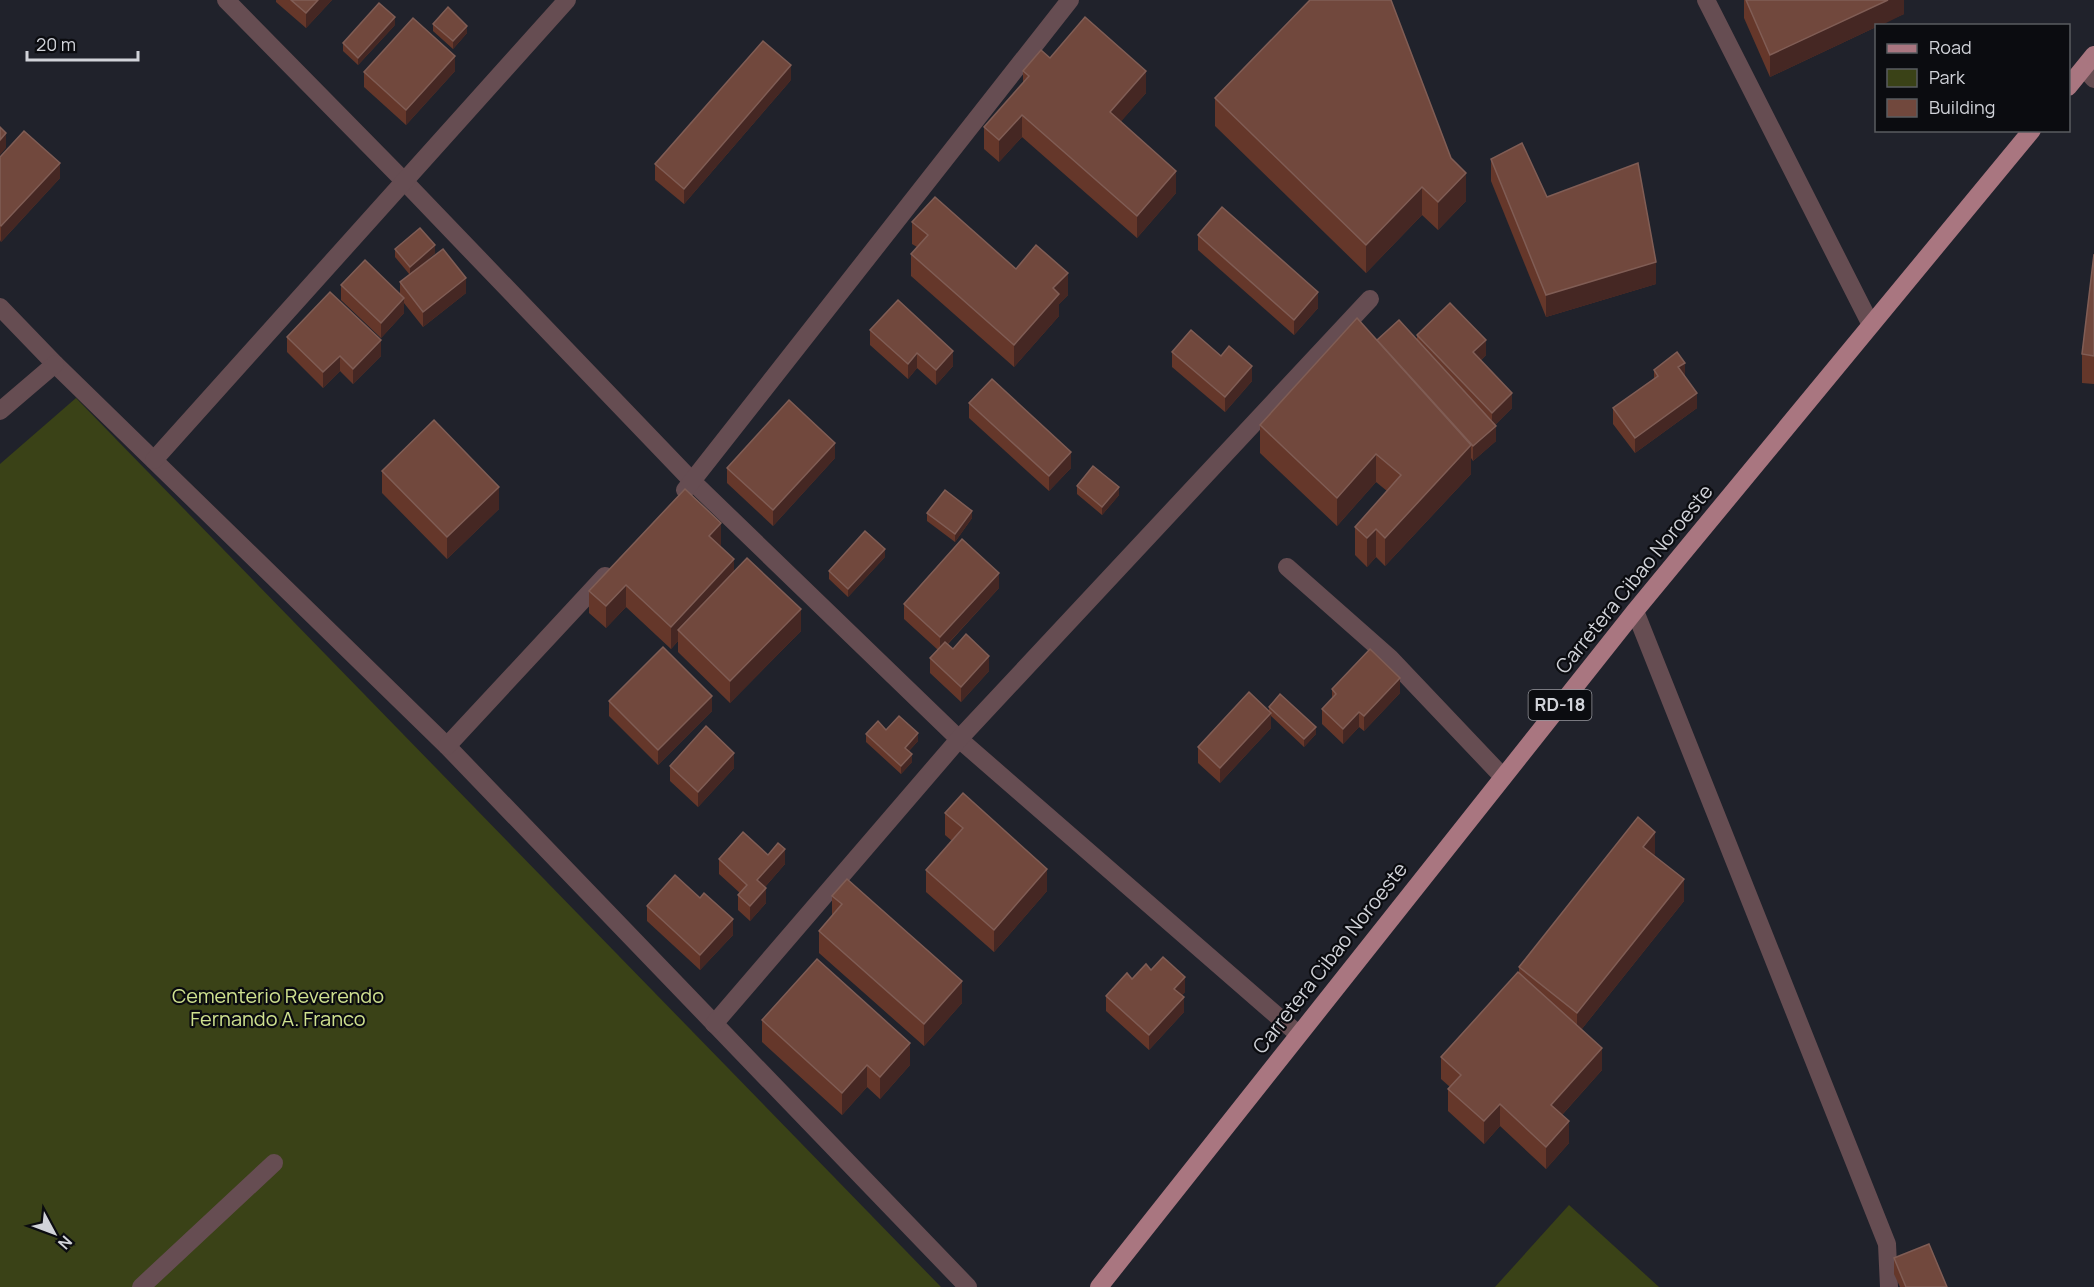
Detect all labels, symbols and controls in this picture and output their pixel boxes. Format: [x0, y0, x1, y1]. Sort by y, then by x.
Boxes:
scale bar [27, 24, 138, 62]
legend [1875, 24, 2070, 132]
text: 20 m [36, 32, 76, 56]
text: Road [1929, 35, 1972, 59]
text: Park [1929, 65, 1966, 89]
text: Building [1929, 95, 1995, 119]
street label: Carretera Cibao Noroeste [1549, 478, 1718, 679]
road number: RD-18 [1528, 690, 1592, 720]
street label: Carretera Cibao Noroeste [1246, 856, 1413, 1059]
park label: Cementerio Reverendo Fernando A. Franco [172, 982, 384, 1032]
north arrow [24, 1203, 84, 1263]
text: N [53, 1231, 77, 1254]

